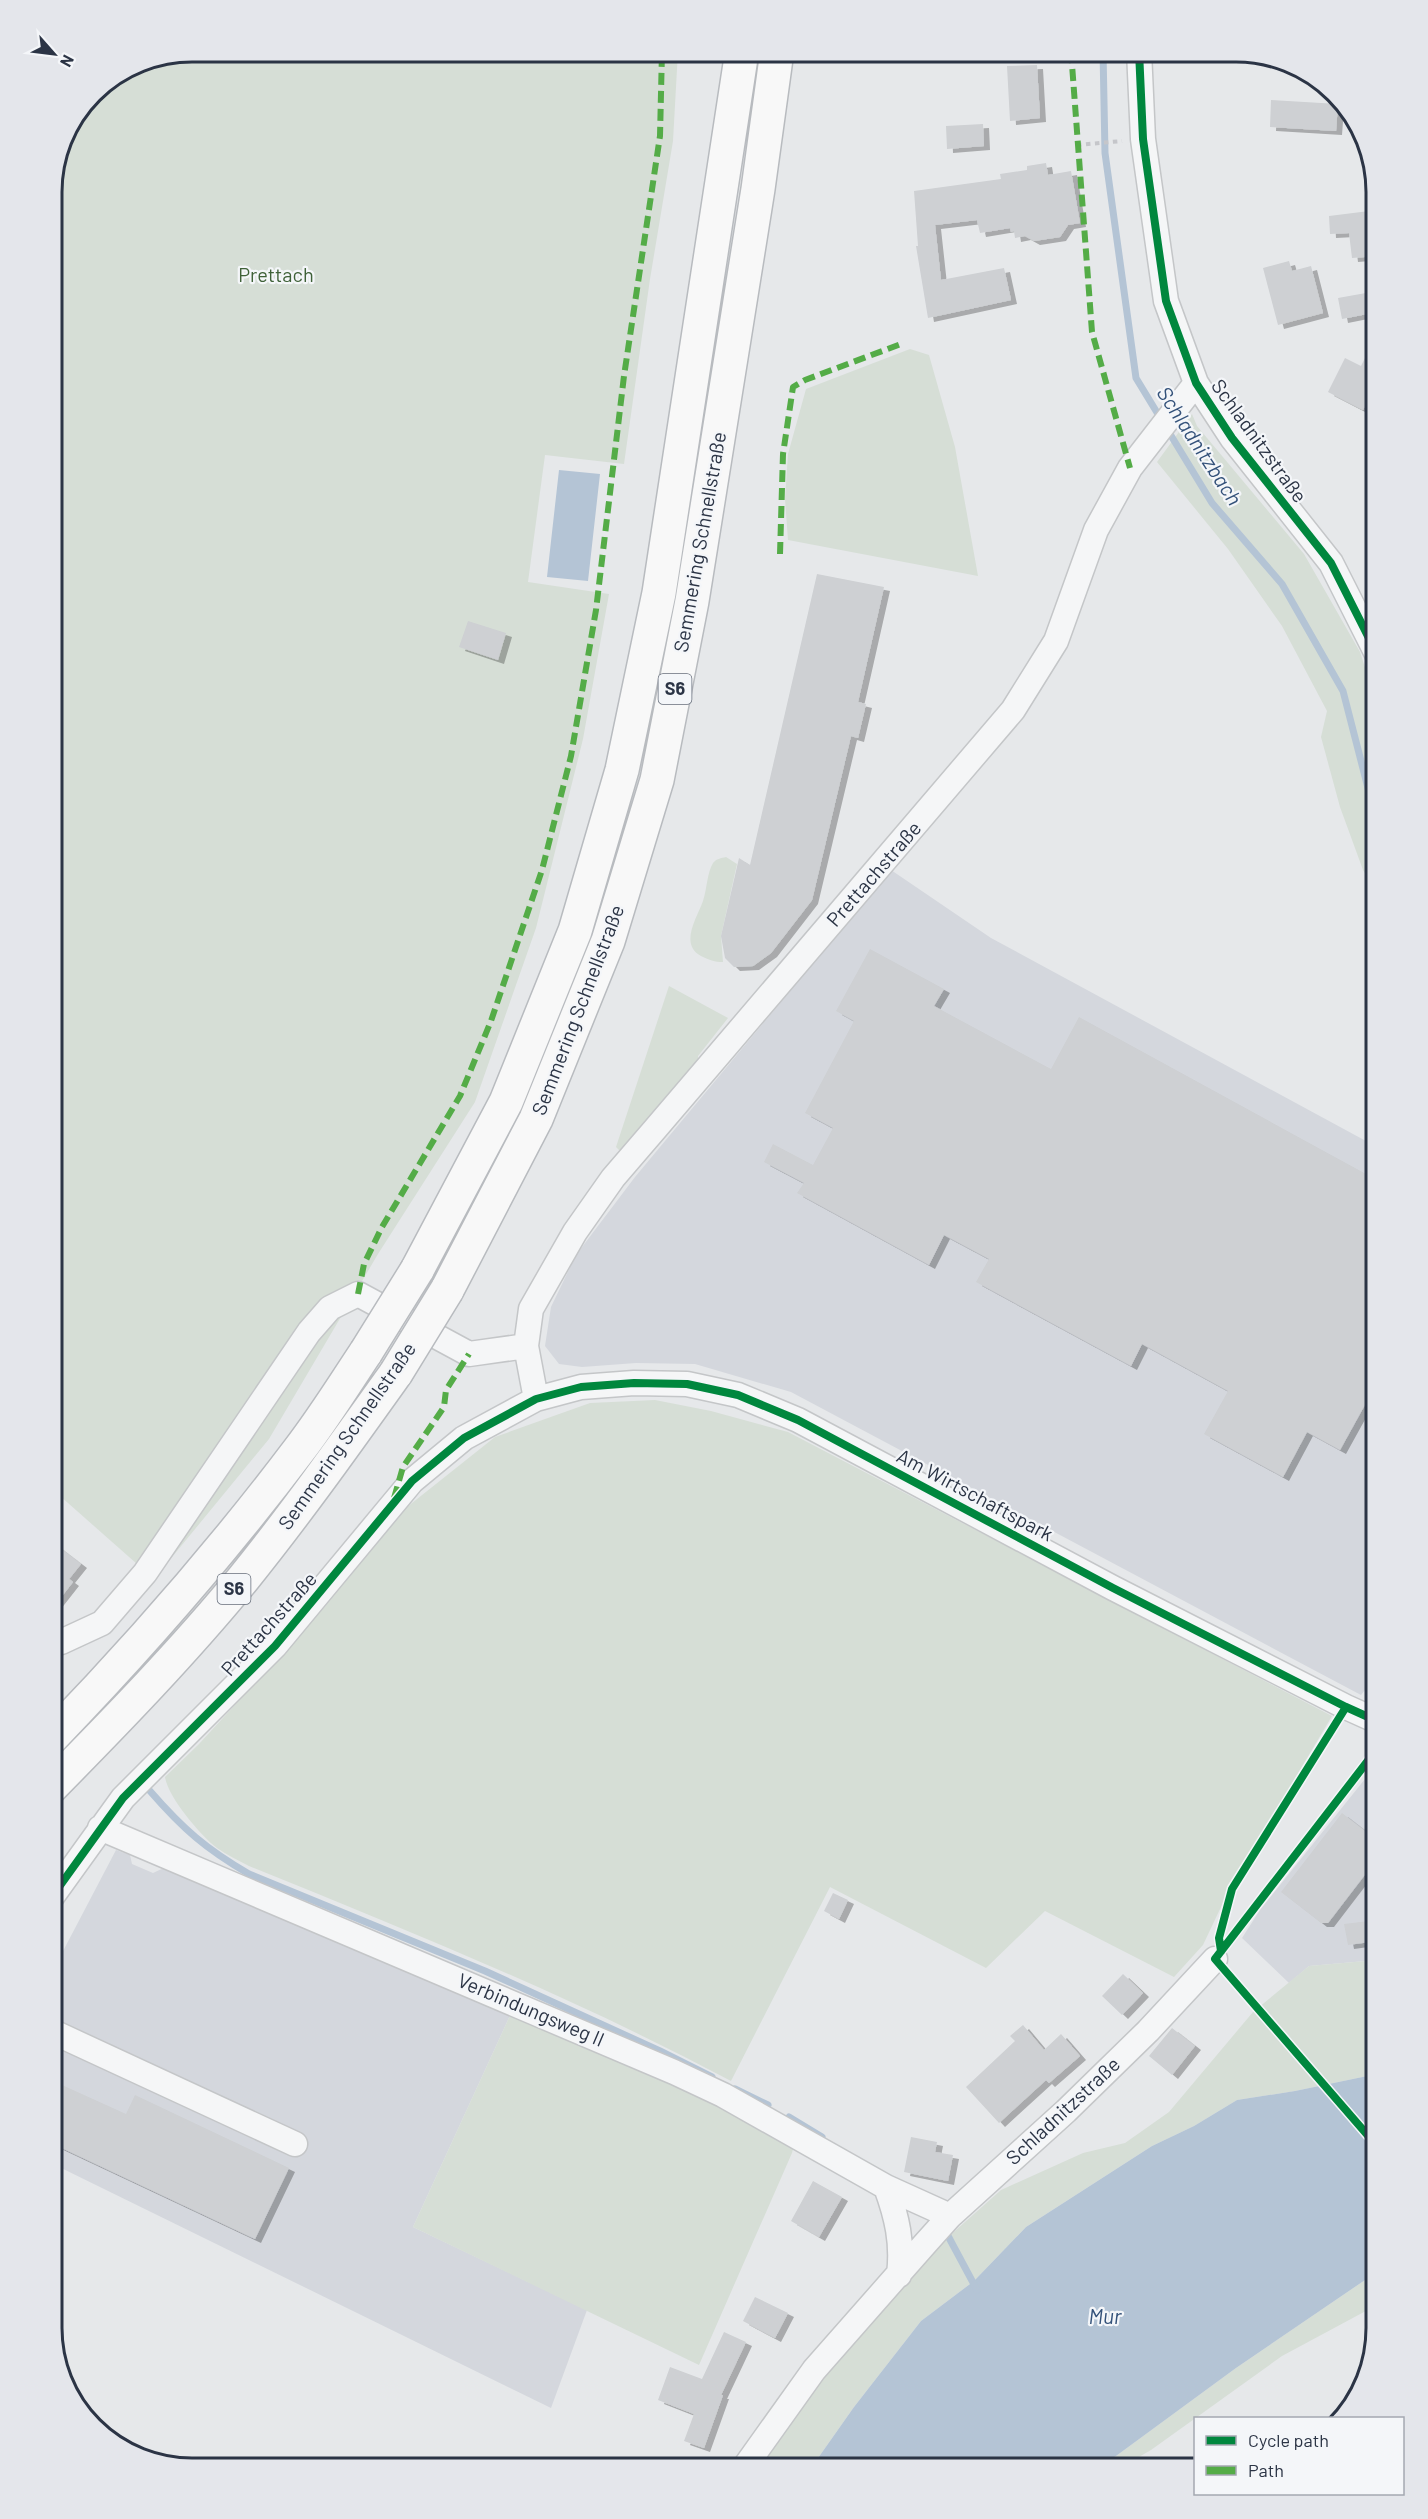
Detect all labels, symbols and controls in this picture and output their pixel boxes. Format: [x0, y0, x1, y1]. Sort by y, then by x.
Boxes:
north arrow [24, 24, 84, 84]
text: N [57, 52, 79, 70]
park label: Prettach [238, 262, 314, 286]
street label: Schladnitzstraße [1207, 374, 1313, 507]
water label: Schladnitzbach [1153, 381, 1248, 509]
street label: Semmering Schnellstraße [668, 430, 730, 654]
road number: S6 [658, 674, 692, 704]
street label: Prettachstraße [821, 816, 925, 931]
street label: Semmering Schnellstraße [526, 901, 628, 1118]
street label: Semmering Schnellstraße [272, 1337, 420, 1534]
street label: Am Wirtschaftspark [893, 1443, 1058, 1545]
street label: Prettachstraße [215, 1566, 321, 1680]
road number: S6 [218, 1574, 250, 1604]
street label: Verbindungsweg II [454, 1967, 608, 2051]
street label: Schladnitzstraße [1000, 2051, 1124, 2169]
water label: Mur [1089, 2303, 1122, 2328]
legend [1194, 2417, 1404, 2495]
text: Cycle path [1248, 2429, 1329, 2451]
text: Path [1248, 2459, 1284, 2481]

